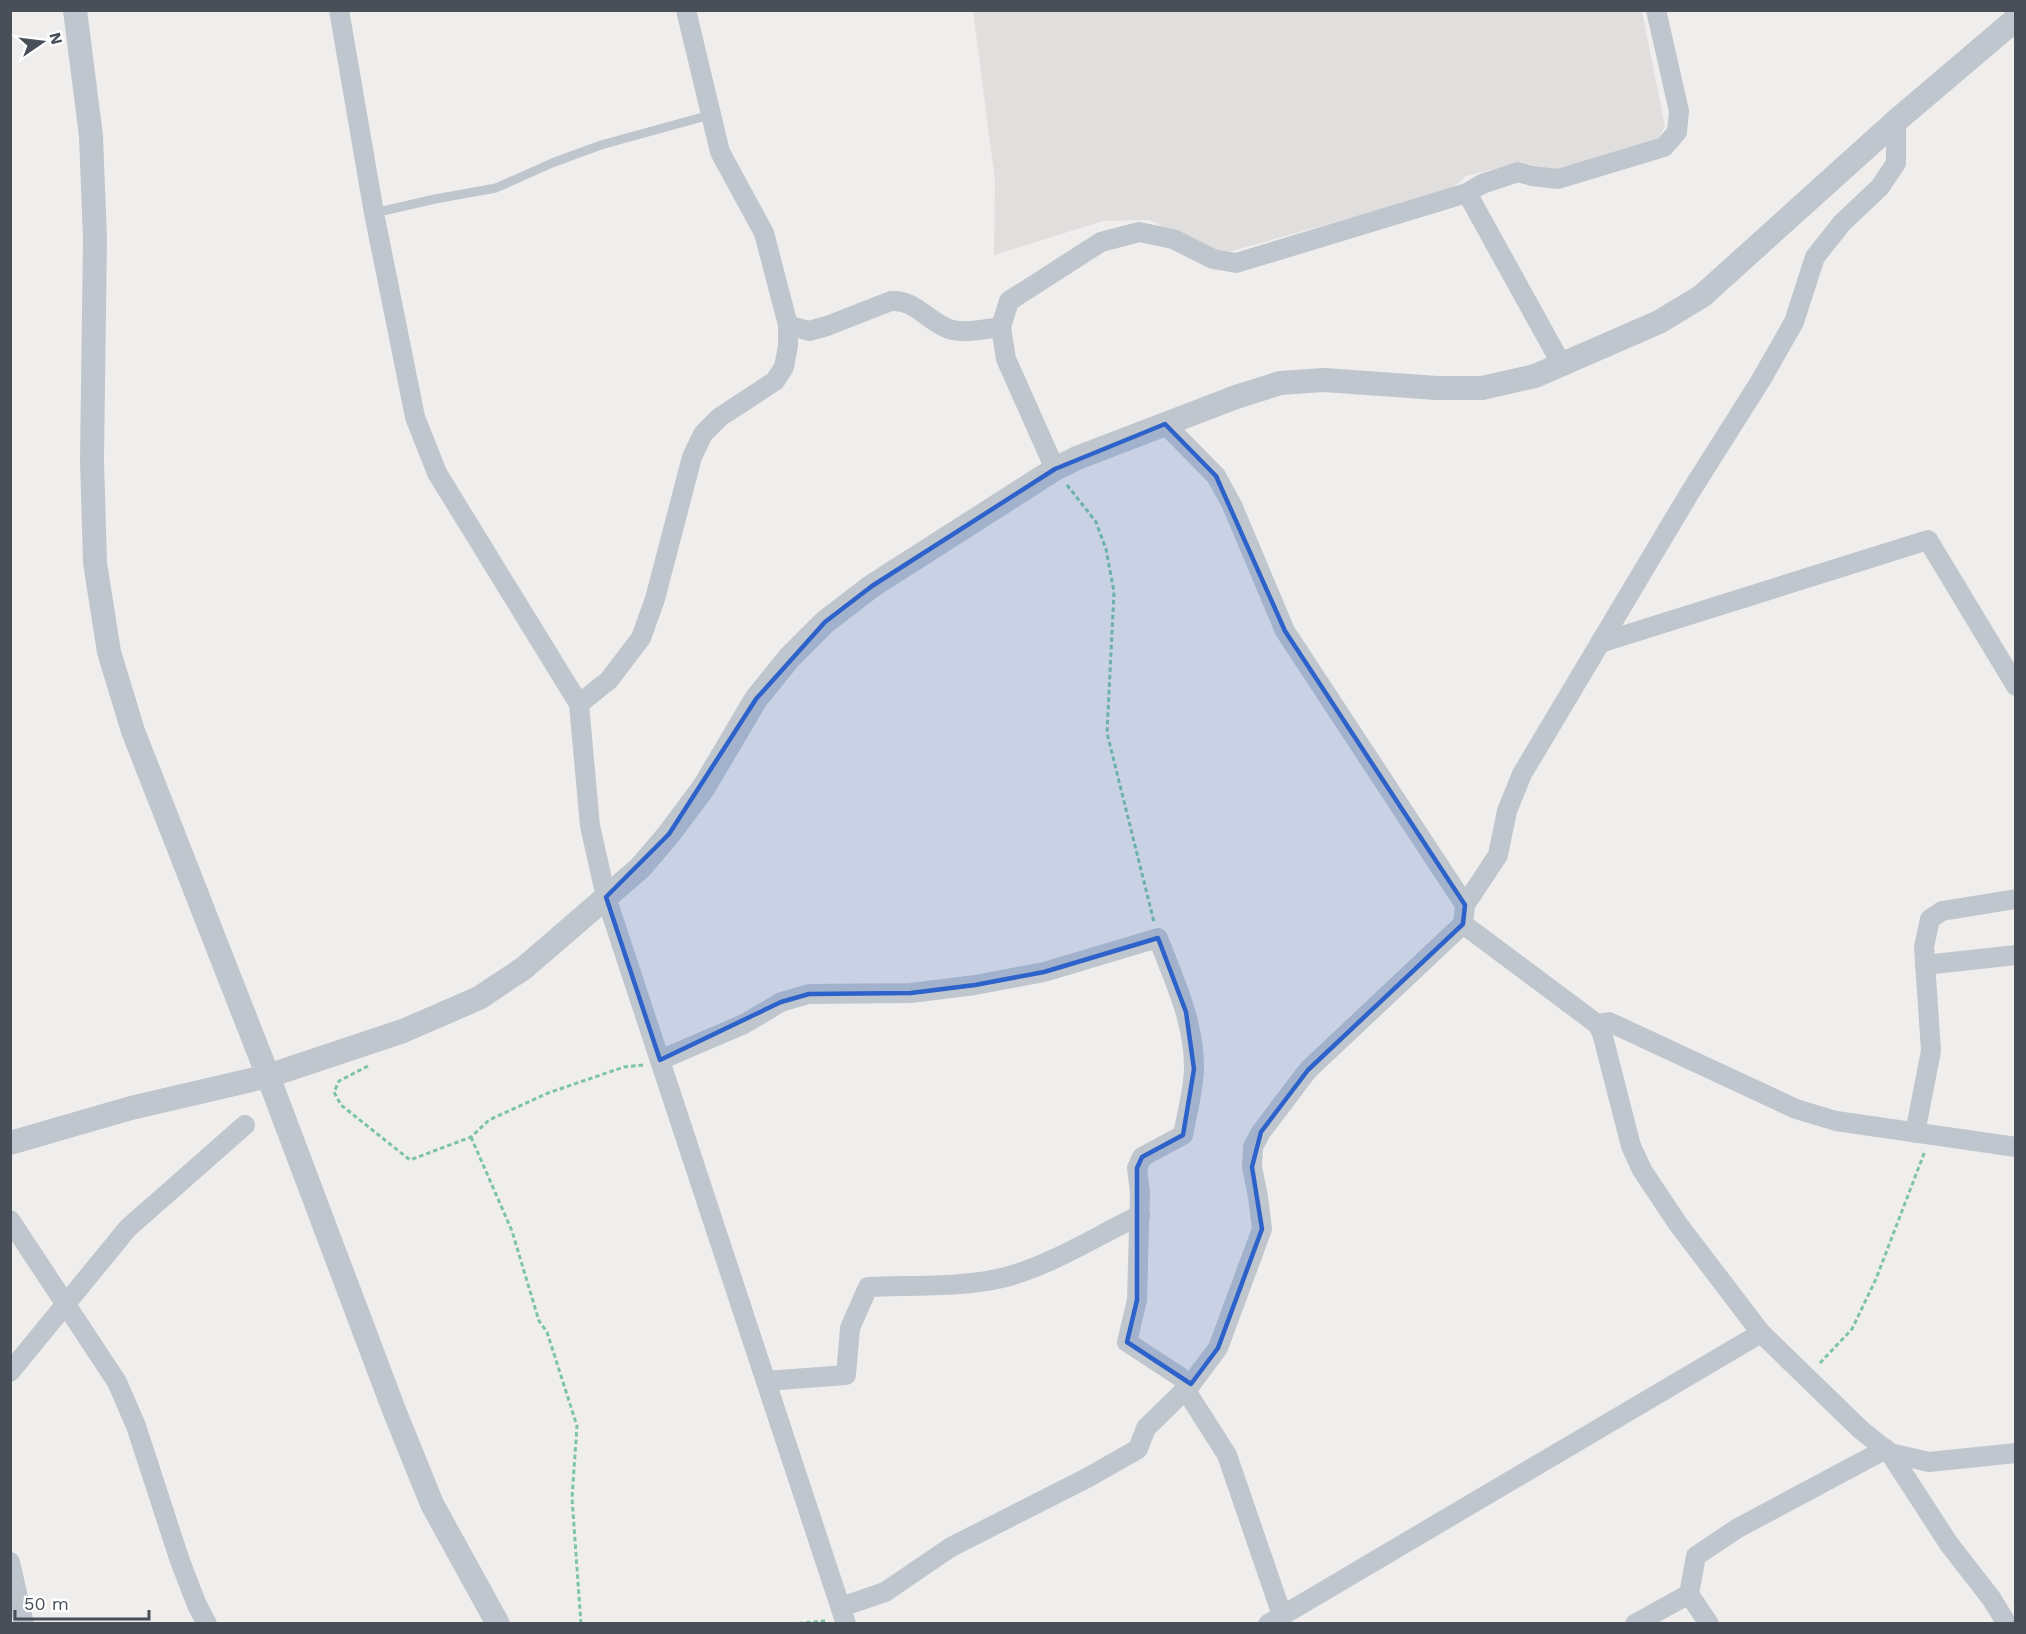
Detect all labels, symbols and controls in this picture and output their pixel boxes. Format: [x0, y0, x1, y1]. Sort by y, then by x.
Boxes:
north arrow [12, 12, 72, 72]
text: N [45, 30, 67, 47]
scale bar [15, 1583, 148, 1621]
text: 50 m [24, 1593, 69, 1614]

